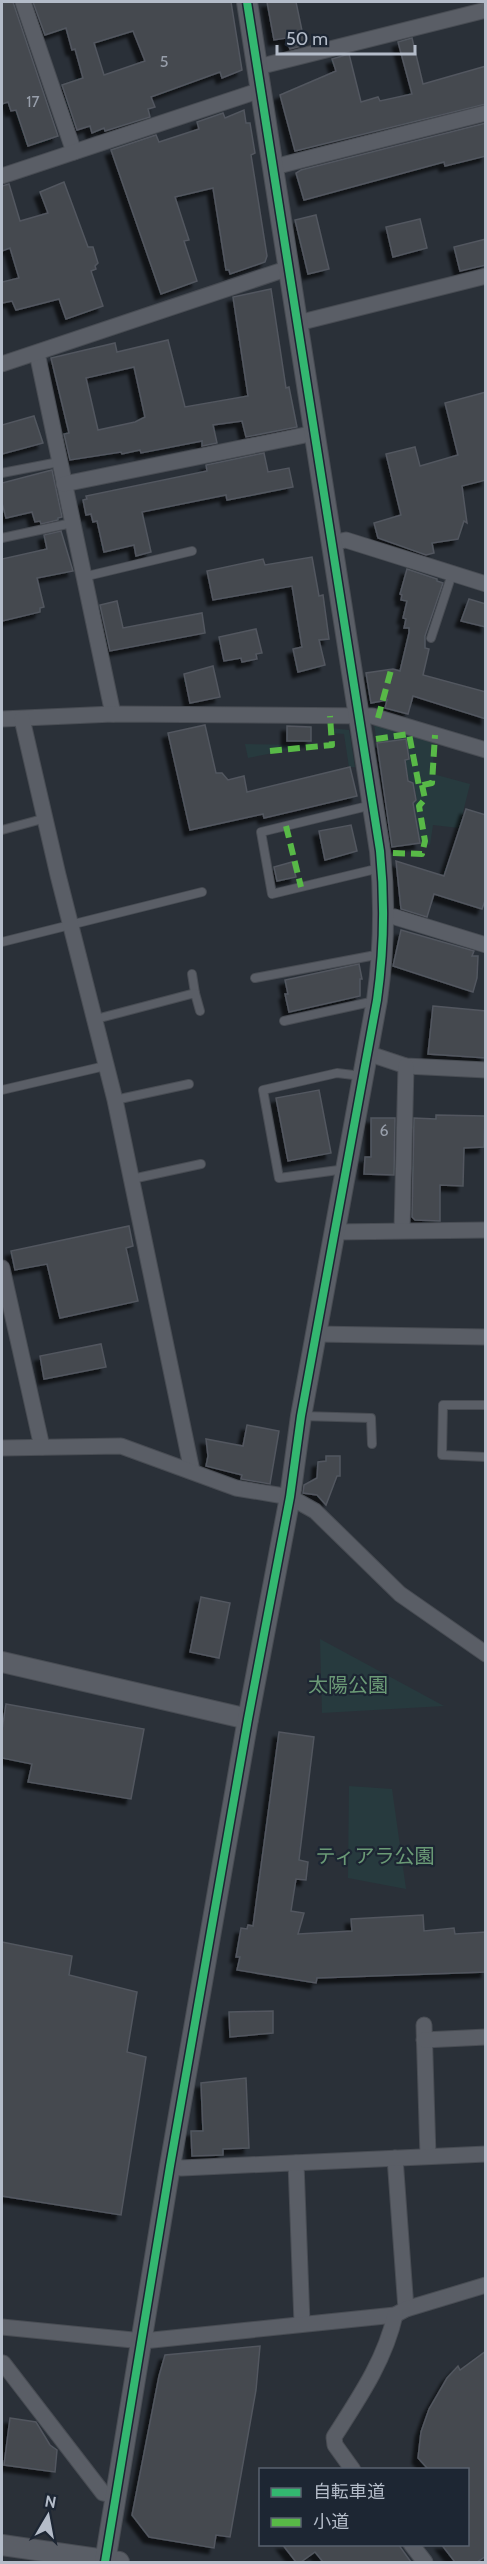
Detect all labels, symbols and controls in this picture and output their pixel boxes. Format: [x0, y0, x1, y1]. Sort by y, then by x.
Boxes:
scale bar [277, 18, 415, 56]
text: 50 m [286, 28, 328, 50]
house number: 5 [160, 52, 168, 71]
house number: 17 [26, 92, 40, 111]
house number: 6 [379, 1121, 389, 1140]
park label: 太陽公園 [308, 1673, 388, 1697]
park label: ティアラ公園 [316, 1844, 434, 1868]
legend [259, 2468, 469, 2546]
text: 自転車道 [313, 2481, 385, 2503]
north arrow [18, 2486, 78, 2546]
text: N [43, 2491, 58, 2512]
text: 小道 [313, 2511, 349, 2533]

